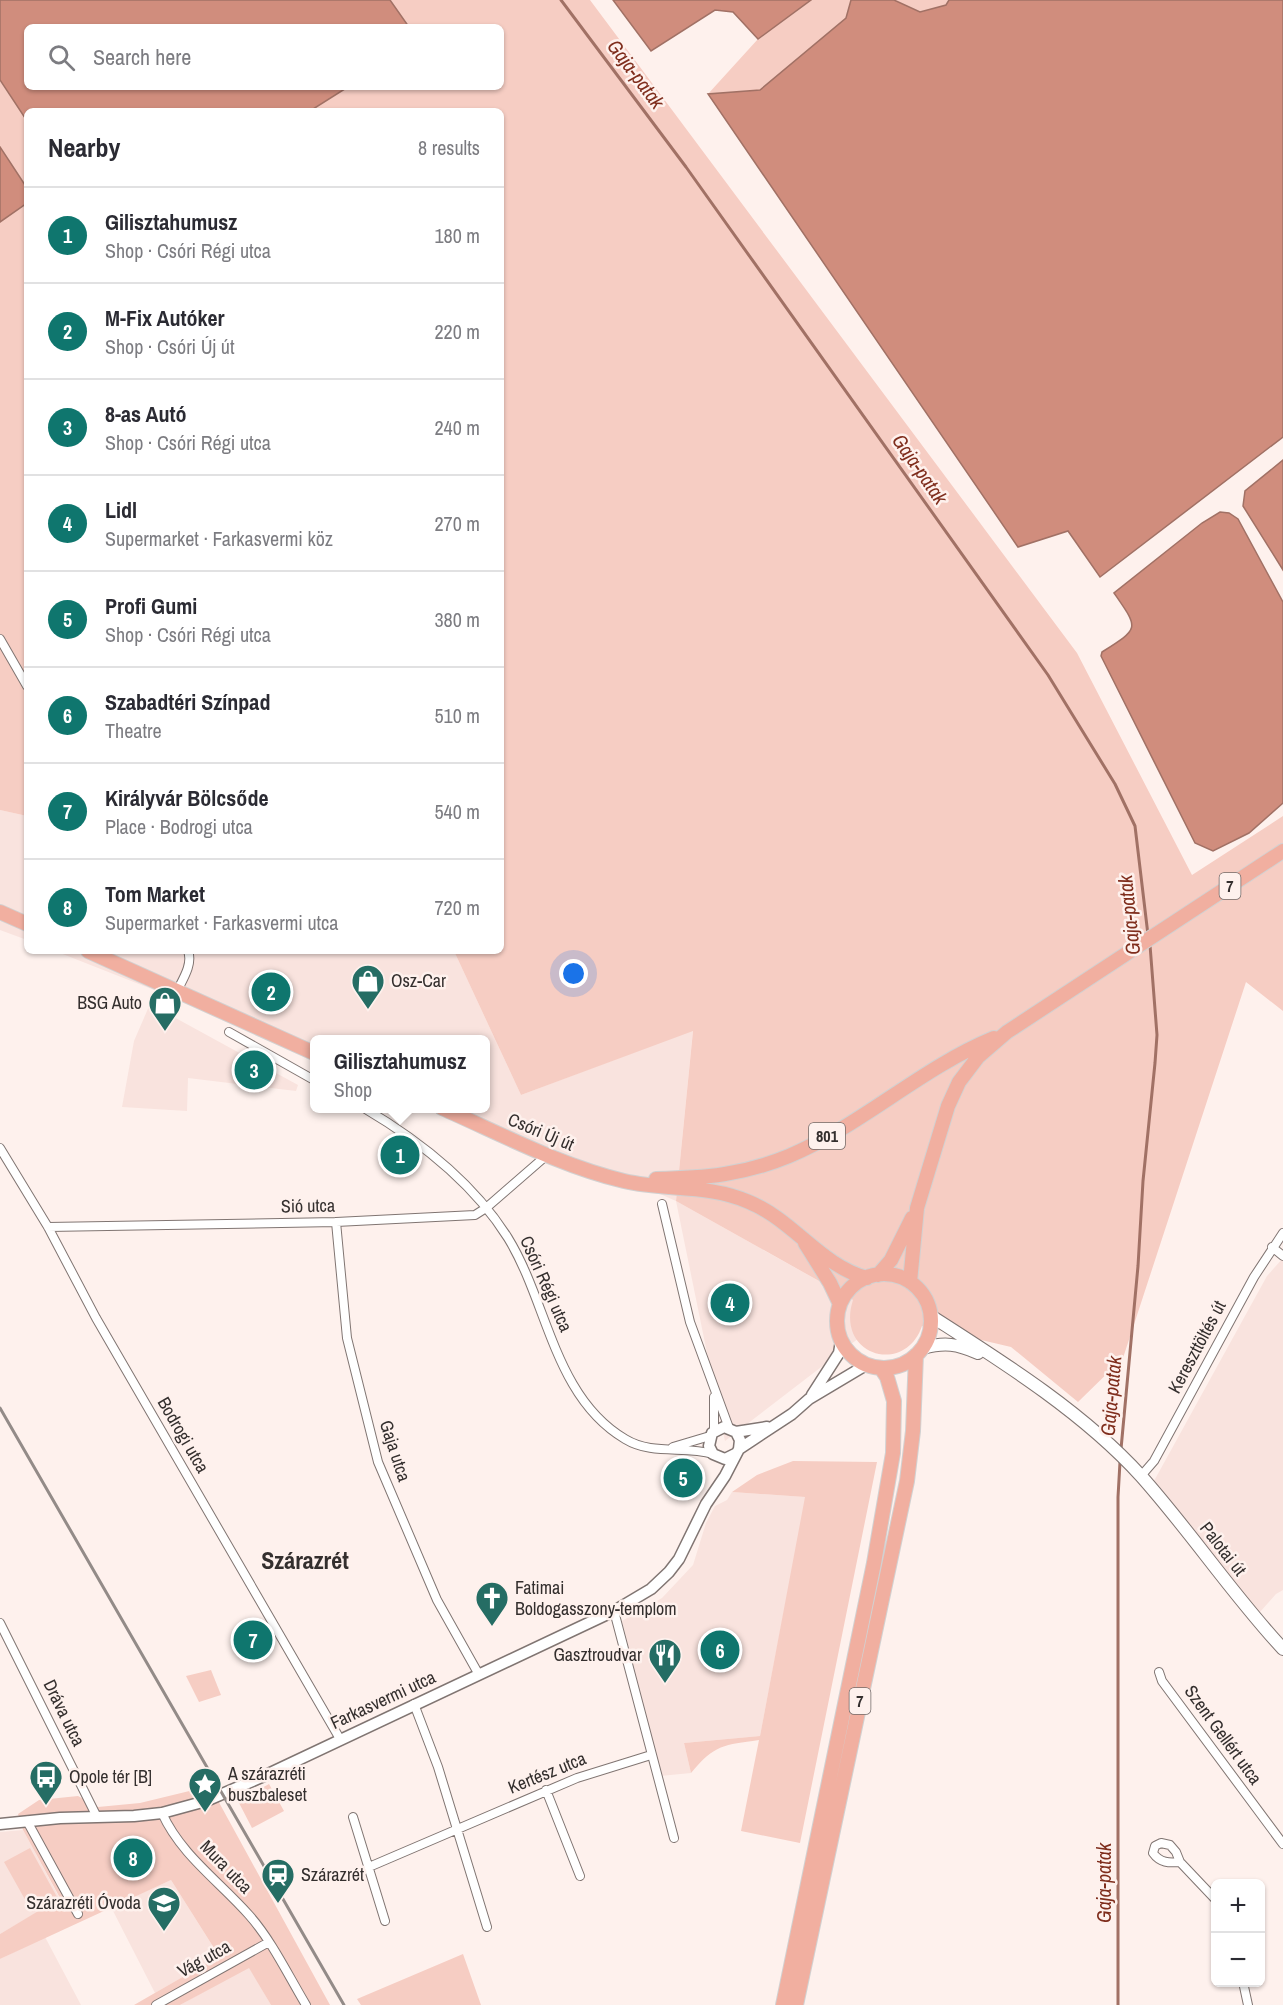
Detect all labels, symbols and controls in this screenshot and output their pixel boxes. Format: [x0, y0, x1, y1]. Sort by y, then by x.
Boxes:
search box [24, 24, 504, 90]
water label: Gaja-patak [601, 34, 672, 114]
icon: search [45, 41, 78, 74]
text: Search here [93, 42, 191, 72]
text: Nearby [48, 130, 120, 165]
text: 8 results [418, 134, 480, 161]
text: Gilisztahumusz [105, 207, 237, 237]
text: 1 [63, 222, 72, 249]
text: 180 m [434, 222, 480, 249]
text: Shop · Csóri Régi utca [105, 237, 271, 264]
text: M-Fix Autóker [105, 303, 225, 333]
text: 2 [63, 318, 72, 345]
text: 220 m [434, 318, 480, 345]
text: Shop · Csóri Új út [105, 333, 234, 360]
text: 8-as Autó [105, 399, 187, 429]
text: 3 [63, 414, 72, 441]
text: 240 m [434, 414, 480, 441]
water label: Gaja-patak [886, 428, 955, 510]
text: Shop · Csóri Régi utca [105, 429, 271, 456]
text: Lidl [105, 495, 137, 525]
text: 4 [63, 510, 72, 537]
text: 270 m [434, 510, 480, 537]
text: Supermarket · Farkasvermi köz [105, 525, 333, 552]
text: Profi Gumi [105, 591, 197, 621]
text: 5 [63, 606, 72, 633]
text: 380 m [434, 606, 480, 633]
text: Shop · Csóri Régi utca [105, 621, 271, 648]
text: Szabadtéri Színpad [105, 687, 270, 717]
text: 6 [63, 702, 72, 729]
text: 510 m [434, 702, 480, 729]
text: Theatre [105, 717, 162, 744]
text: Királyvár Bölcsőde [105, 783, 268, 813]
text: 7 [63, 798, 72, 825]
text: 540 m [434, 798, 480, 825]
text: Place · Bodrogi utca [105, 813, 253, 840]
water label: Gaja-patak [1111, 873, 1146, 956]
road number: 7 [1220, 873, 1240, 899]
text: Tom Market [105, 879, 205, 909]
text: 8 [63, 894, 72, 921]
text: 720 m [434, 894, 480, 921]
text: Supermarket · Farkasvermi utca [105, 909, 338, 936]
your location [559, 959, 588, 988]
shop icon: Osz-Car [350, 963, 386, 1010]
place label: Osz-Car [391, 968, 446, 993]
pin: 2 [252, 970, 290, 1014]
shop icon: BSG Auto [147, 985, 183, 1032]
place label: BSG Auto [77, 990, 142, 1015]
popup [310, 1035, 490, 1113]
text: Gilisztahumusz [334, 1046, 466, 1076]
pin: 3 [234, 1048, 274, 1092]
text: Shop [334, 1076, 372, 1103]
street label: Csóri Új út [504, 1106, 578, 1157]
road number: 801 [809, 1123, 845, 1149]
pin: 1 [380, 1132, 420, 1178]
street label: Sió utca [281, 1193, 335, 1218]
street label: Csóri Régi utca [514, 1232, 579, 1336]
pin: 4 [710, 1280, 750, 1326]
street label: Kereszttöltés út [1162, 1296, 1231, 1398]
water label: Gaja-patak [1094, 1354, 1128, 1437]
street label: Bodrogi utca [152, 1392, 215, 1477]
street label: Gaja utca [374, 1417, 417, 1485]
pin: 5 [664, 1456, 702, 1500]
street label: Palotai út [1194, 1516, 1252, 1581]
district label: Szárazrét [261, 1544, 349, 1576]
place label: Fatimai Boldogasszony-templom [515, 1575, 677, 1621]
church icon: Fatimai Boldogasszony-templom [474, 1580, 510, 1627]
pin: 7 [234, 1618, 272, 1662]
pin: 6 [700, 1628, 740, 1672]
restaurant icon: Gasztroudvar [647, 1637, 683, 1684]
place label: Gasztroudvar [553, 1642, 642, 1667]
street label: Farkasvermi utca [326, 1664, 439, 1735]
street label: Dráva utca [38, 1675, 91, 1750]
street label: Szent Gellért utca [1179, 1680, 1268, 1790]
road number: 7 [850, 1688, 870, 1714]
street label: Kertész utca [504, 1746, 590, 1799]
bus stop icon: Opole tér [B] [28, 1759, 64, 1806]
place label: A szárazréti buszbaleset [227, 1761, 307, 1807]
place label: Opole tér [B] [69, 1764, 152, 1789]
place icon: A szárazréti buszbaleset [187, 1766, 223, 1813]
street label: Mura utca [195, 1834, 258, 1899]
pin: 8 [114, 1836, 152, 1880]
water label: Gaja-patak [1090, 1842, 1117, 1923]
station icon: Szárazrét [260, 1857, 296, 1904]
place label: Szárazrét [301, 1862, 364, 1887]
map controls [1211, 1879, 1265, 1987]
button: + [1211, 1879, 1265, 1933]
school or university icon: Szárazréti Óvoda [146, 1885, 182, 1932]
place label: Szárazréti Óvoda [26, 1890, 141, 1915]
button: − [1211, 1933, 1265, 1987]
street label: Vág utca [173, 1934, 235, 1983]

